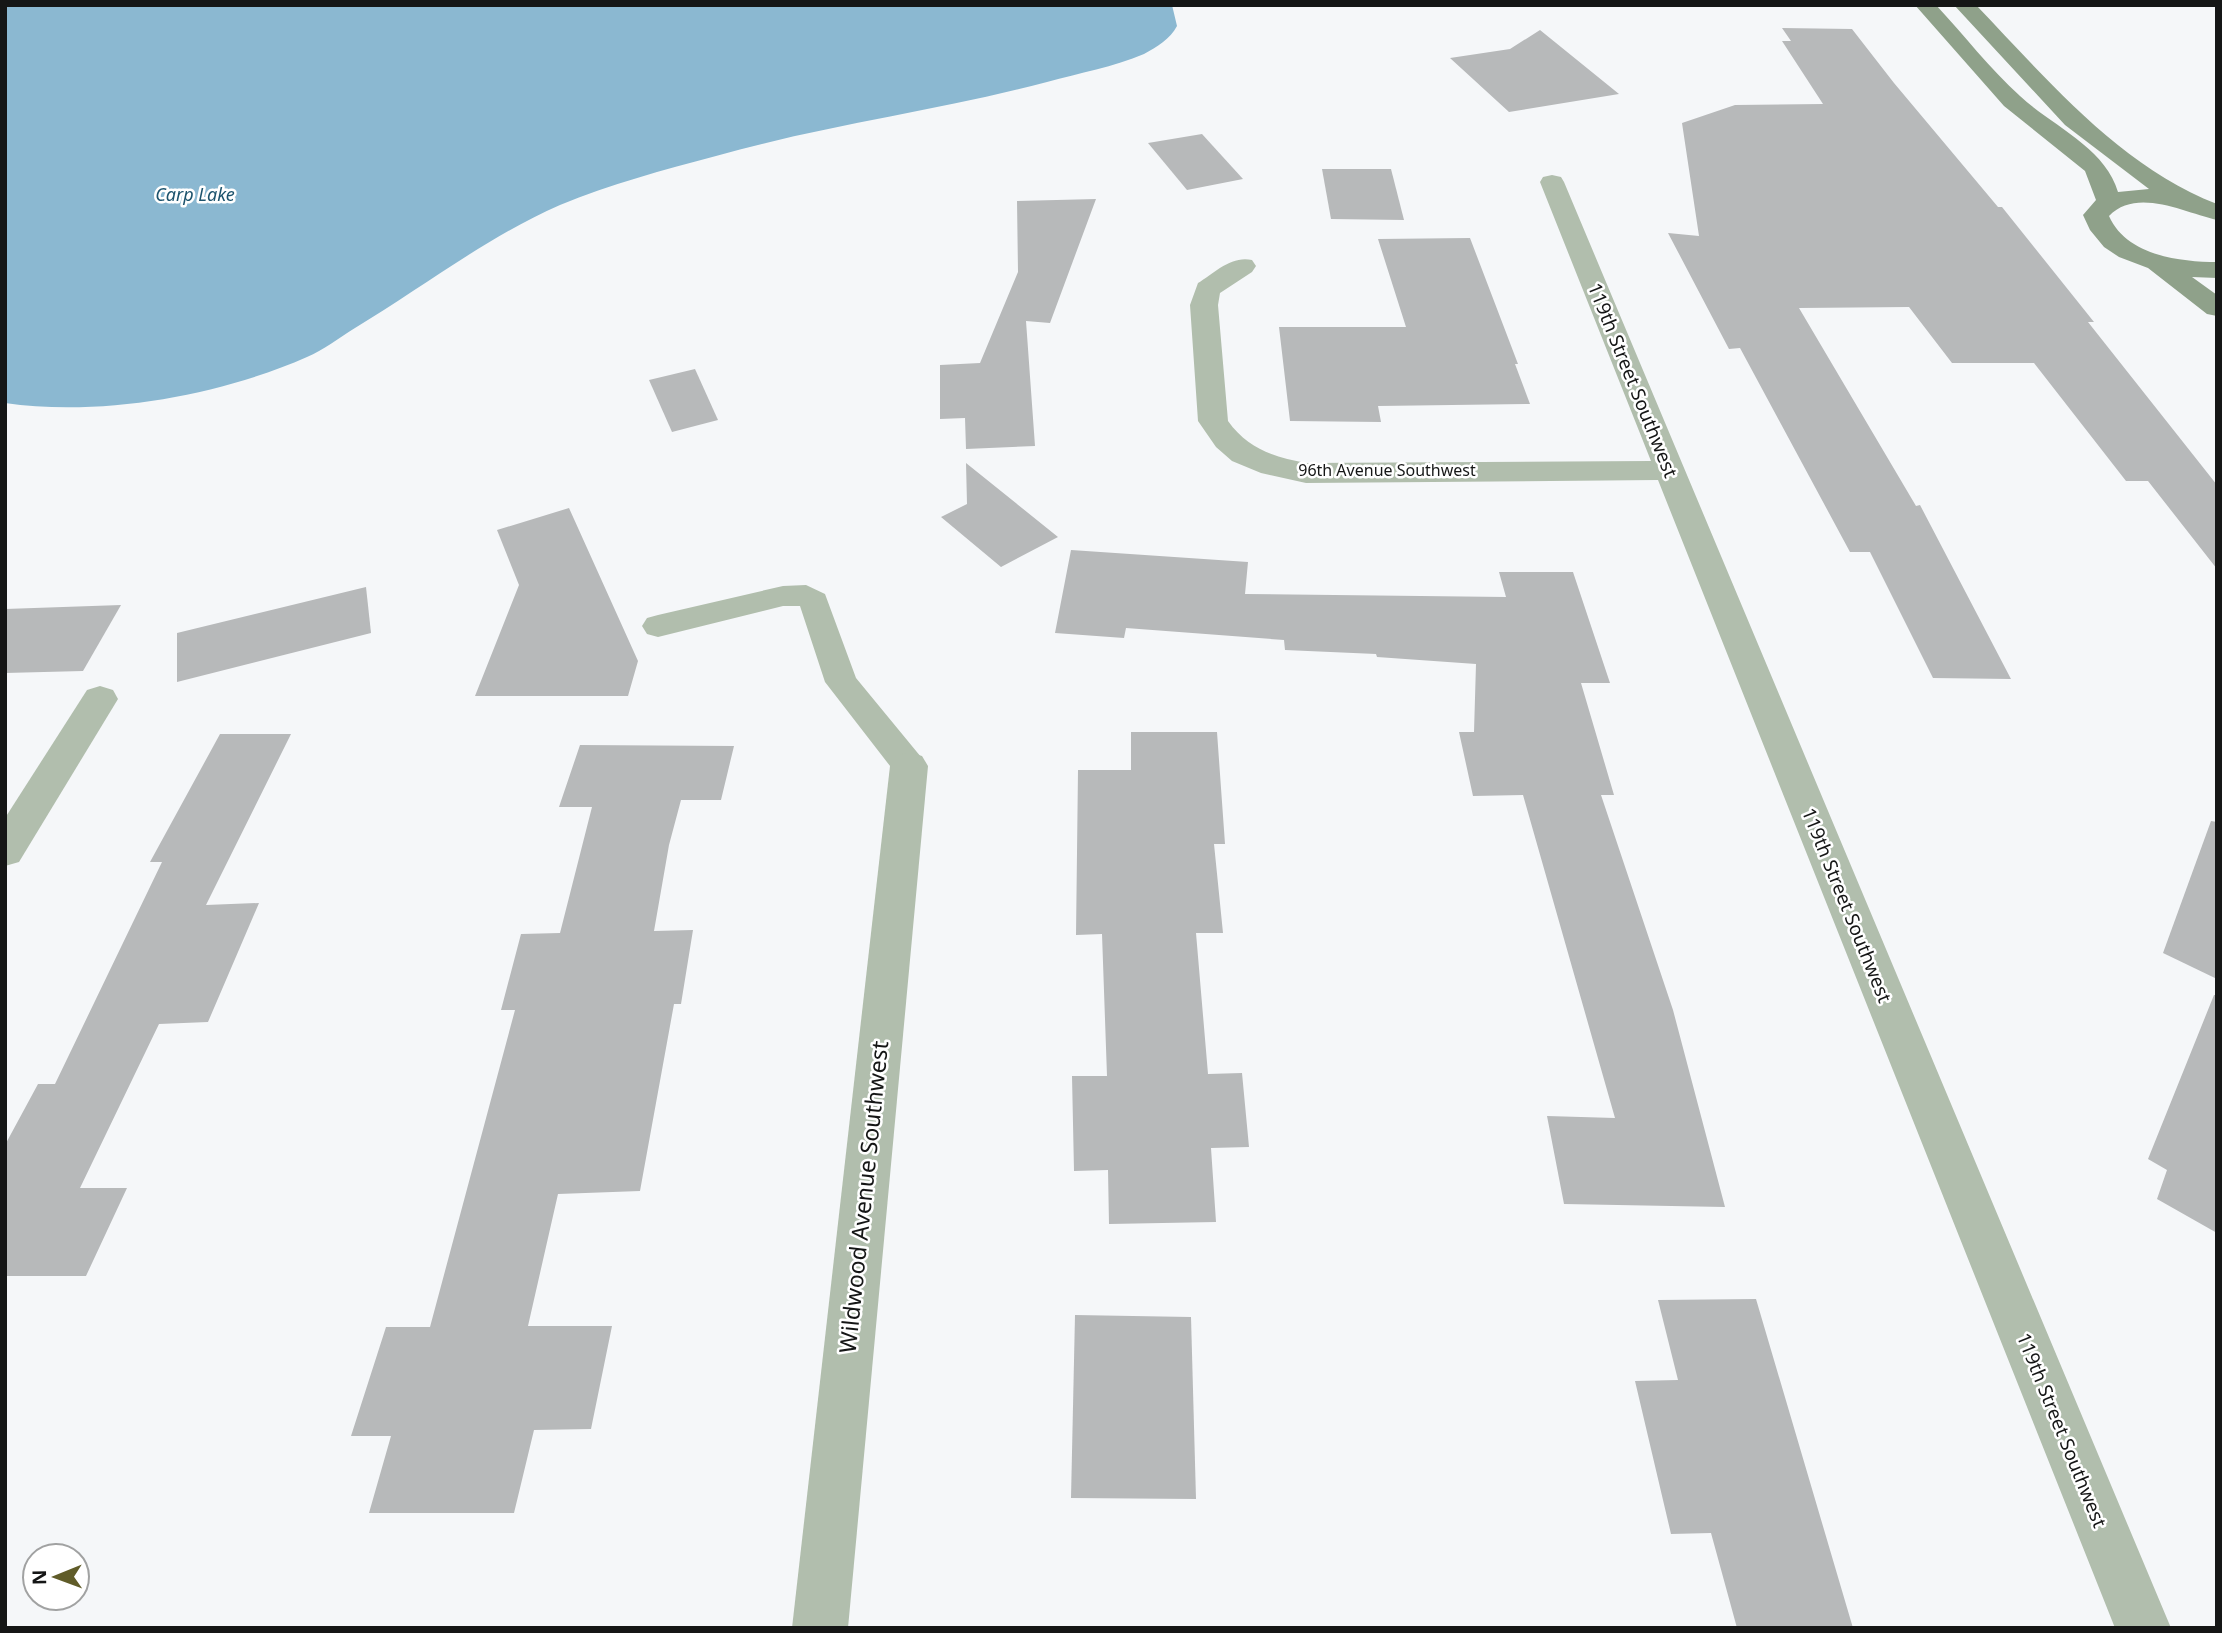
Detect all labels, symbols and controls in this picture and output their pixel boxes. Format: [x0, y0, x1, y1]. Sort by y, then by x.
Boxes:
water label: Carp Lake [155, 182, 235, 206]
street label: 119th Street Southwest [1582, 279, 1684, 481]
street label: 96th Avenue Southwest [1298, 459, 1476, 481]
street label: 119th Street Southwest [1796, 804, 1898, 1006]
street label: Wildwood Avenue Southwest [831, 1039, 895, 1355]
street label: 119th Street Southwest [2011, 1329, 2113, 1531]
north arrow [21, 1542, 91, 1612]
text: N [26, 1569, 52, 1585]

